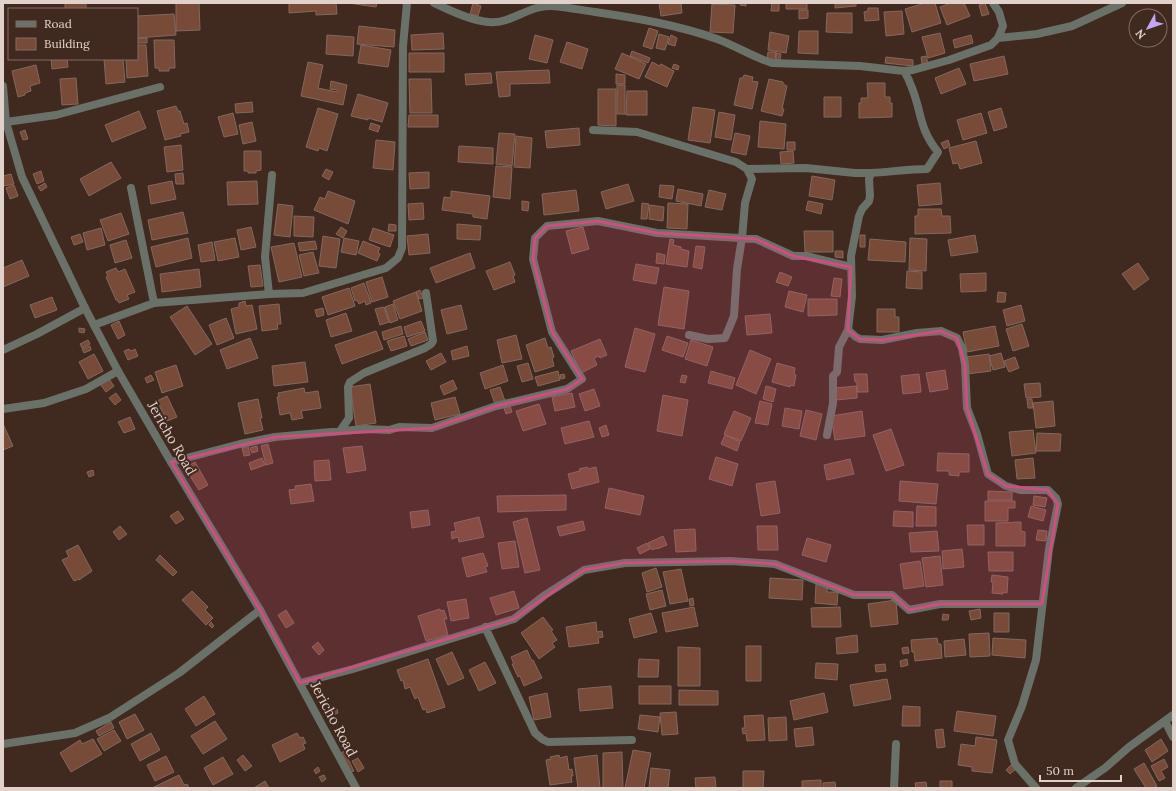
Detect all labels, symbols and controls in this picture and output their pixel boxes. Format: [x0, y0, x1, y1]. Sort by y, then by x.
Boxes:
legend [8, 8, 138, 60]
north arrow [1128, 8, 1168, 48]
text: Road [44, 16, 72, 31]
text: N [1132, 26, 1148, 42]
text: Building [44, 36, 90, 51]
street label: Jericho Road [143, 397, 200, 478]
street label: Jericho Road [306, 677, 361, 760]
scale bar [1040, 757, 1121, 783]
text: 50 m [1046, 763, 1074, 778]

